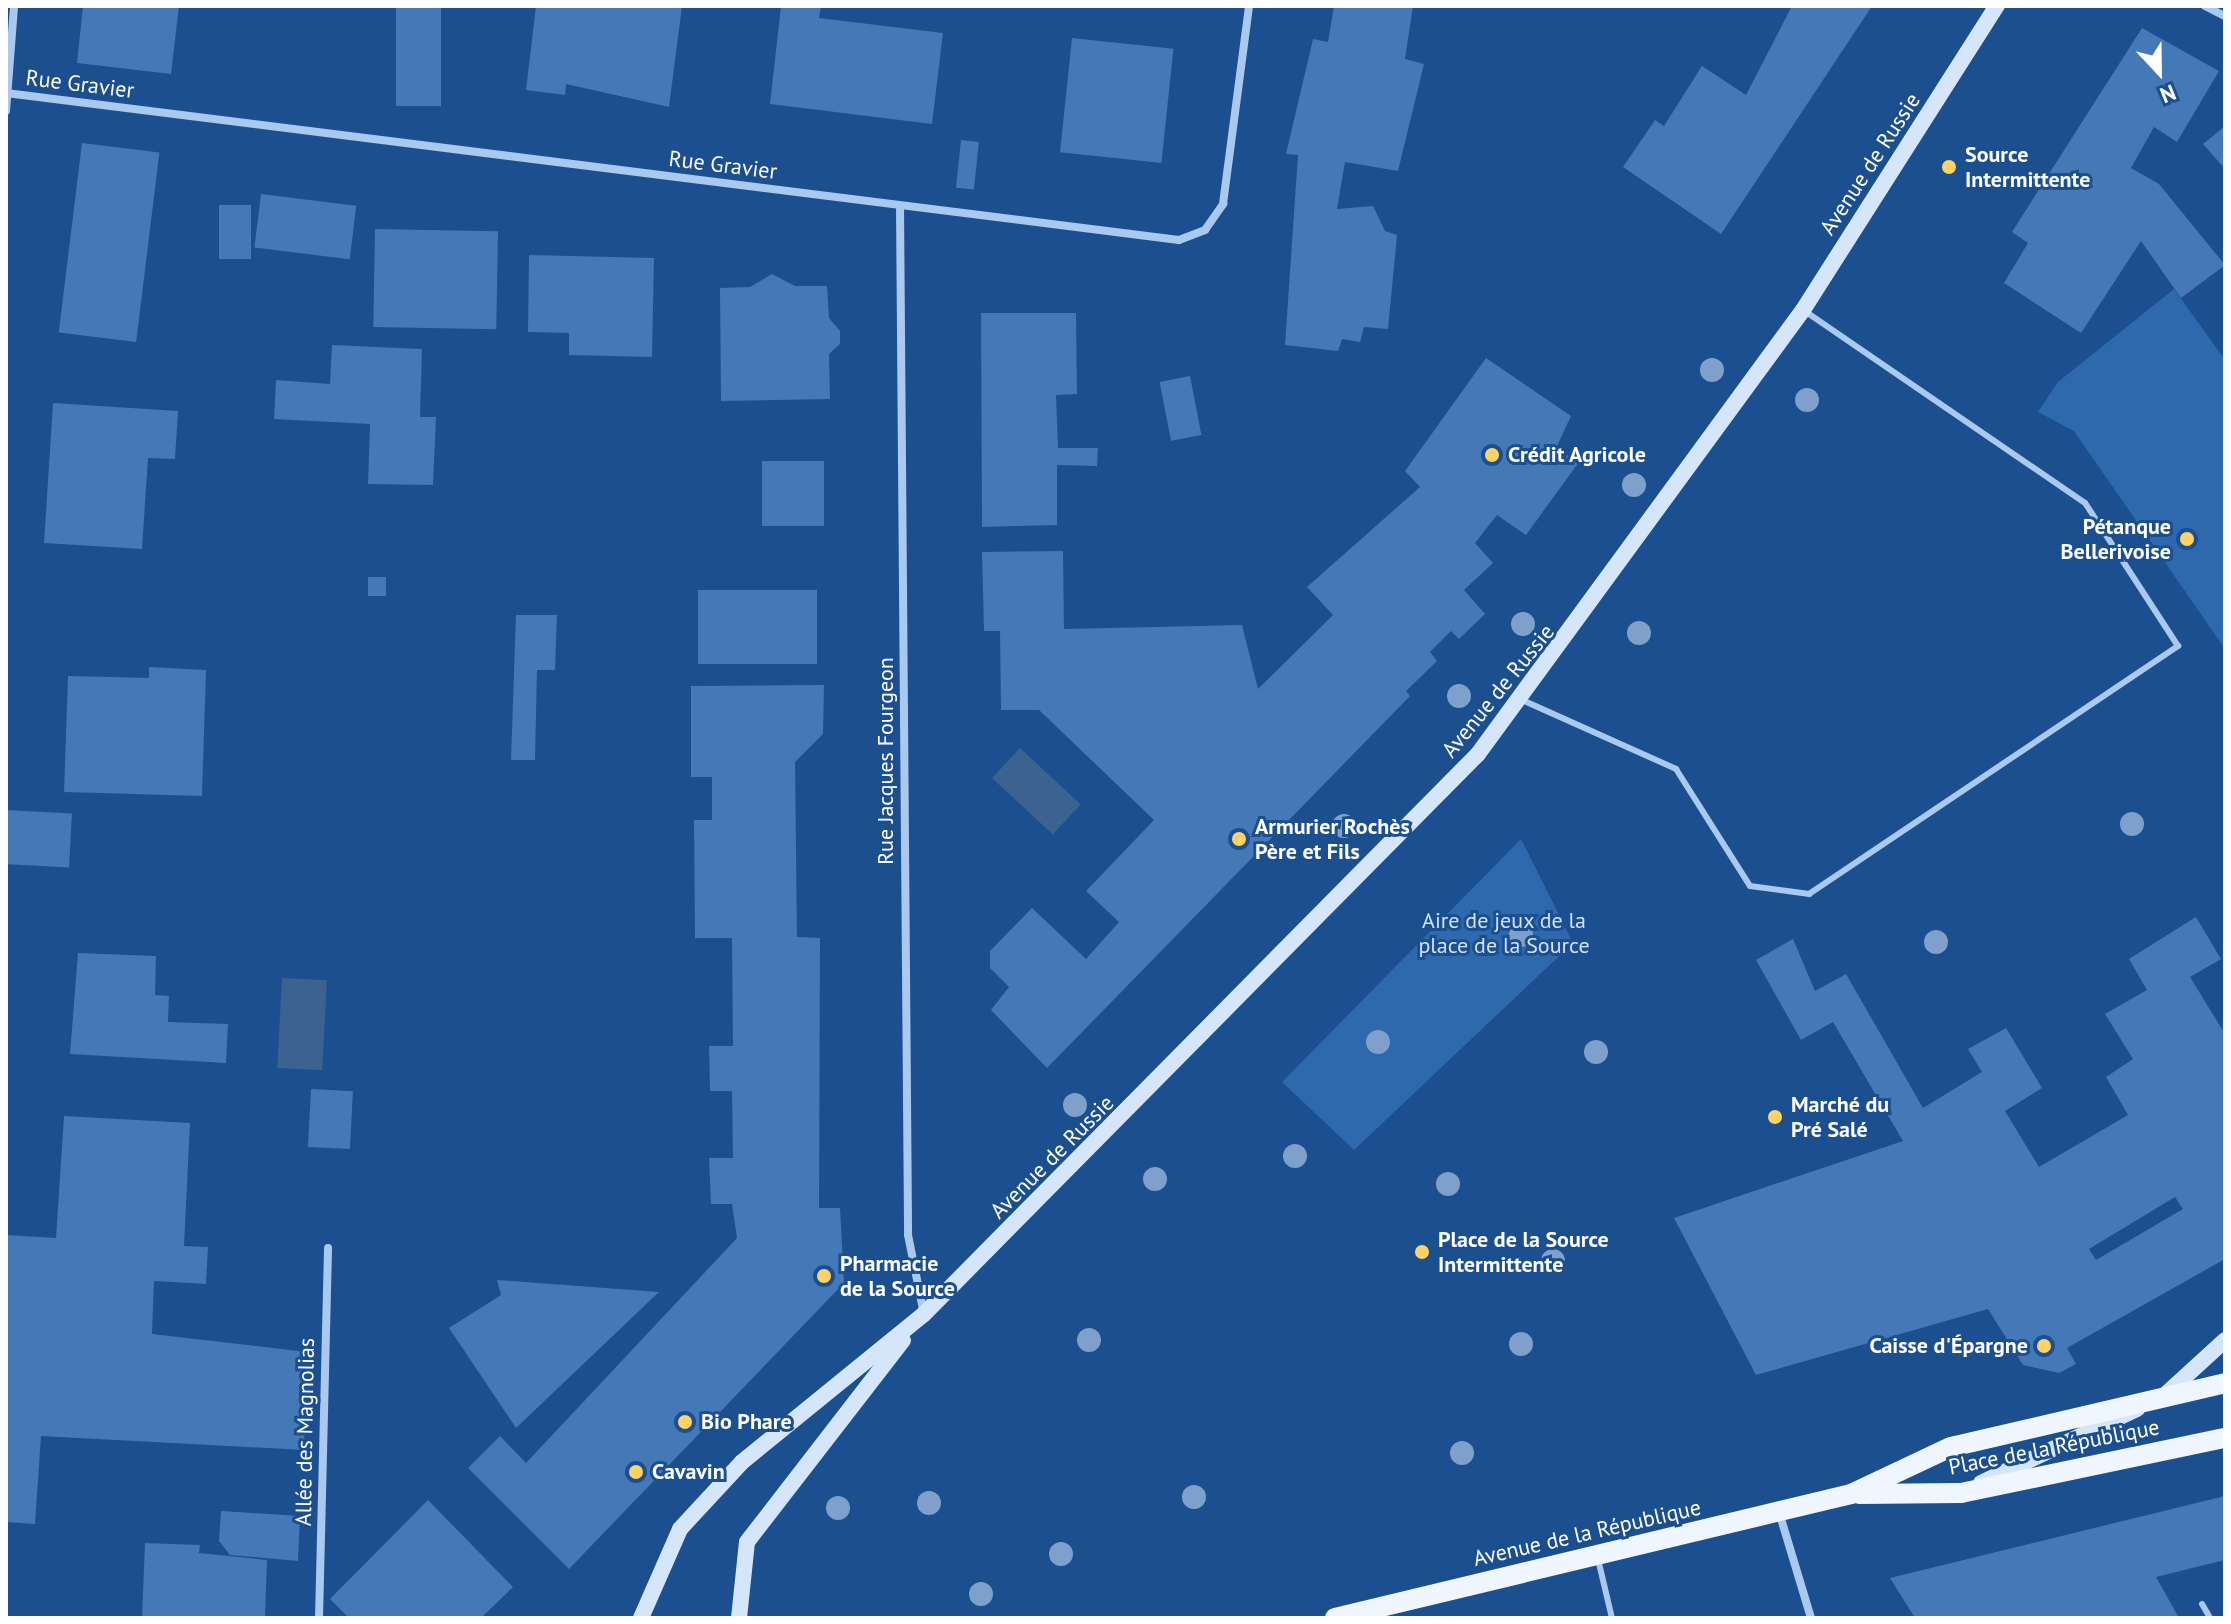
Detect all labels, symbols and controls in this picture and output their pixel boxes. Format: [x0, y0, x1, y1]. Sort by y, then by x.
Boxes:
north arrow [2119, 32, 2199, 112]
street label: Rue Gravier [24, 64, 136, 104]
text: N [2156, 79, 2180, 110]
street label: Avenue de Russie [1814, 88, 1926, 240]
place label: Source Intermittente [1965, 141, 2090, 192]
street label: Rue Gravier [667, 145, 779, 185]
marker: Source Intermittente [1940, 158, 1958, 176]
place label: Crédit Agricole [1508, 442, 1647, 468]
marker: Crédit Agricole [1483, 446, 1501, 464]
place label: Pétanque Bellerivoise [2061, 513, 2171, 564]
marker: Pétanque Bellerivoise [2178, 530, 2196, 548]
street label: Avenue de Russie [1436, 619, 1560, 763]
street label: Rue Jacques Fourgeon [873, 657, 899, 865]
place label: Armurier Rochès Père et Fils [1255, 813, 1410, 864]
marker: Armurier Rochès Père et Fils [1230, 830, 1248, 848]
park label: Aire de jeux de la place de la Source [1418, 907, 1590, 958]
street label: Avenue de Russie [985, 1090, 1119, 1224]
place label: Marché du Pré Salé [1791, 1091, 1889, 1142]
marker: Marché du Pré Salé [1766, 1108, 1784, 1126]
place label: Place de la Source Intermittente [1438, 1226, 1609, 1278]
marker: Place de la Source Intermittente [1413, 1243, 1431, 1261]
place label: Pharmacie de la Source [840, 1250, 955, 1302]
marker: Pharmacie de la Source [815, 1267, 833, 1285]
place label: Caisse d'Épargne [1869, 1333, 2028, 1359]
marker: Caisse d'Épargne [2035, 1337, 2053, 1355]
street label: Allée des Magnolias [290, 1338, 320, 1526]
place label: Bio Phare [701, 1409, 792, 1435]
marker: Bio Phare [676, 1413, 694, 1431]
street label: Place de la République [1946, 1414, 2162, 1480]
place label: Cavavin [652, 1459, 725, 1485]
marker: Cavavin [627, 1463, 645, 1481]
street label: Avenue de la République [1471, 1494, 1703, 1572]

